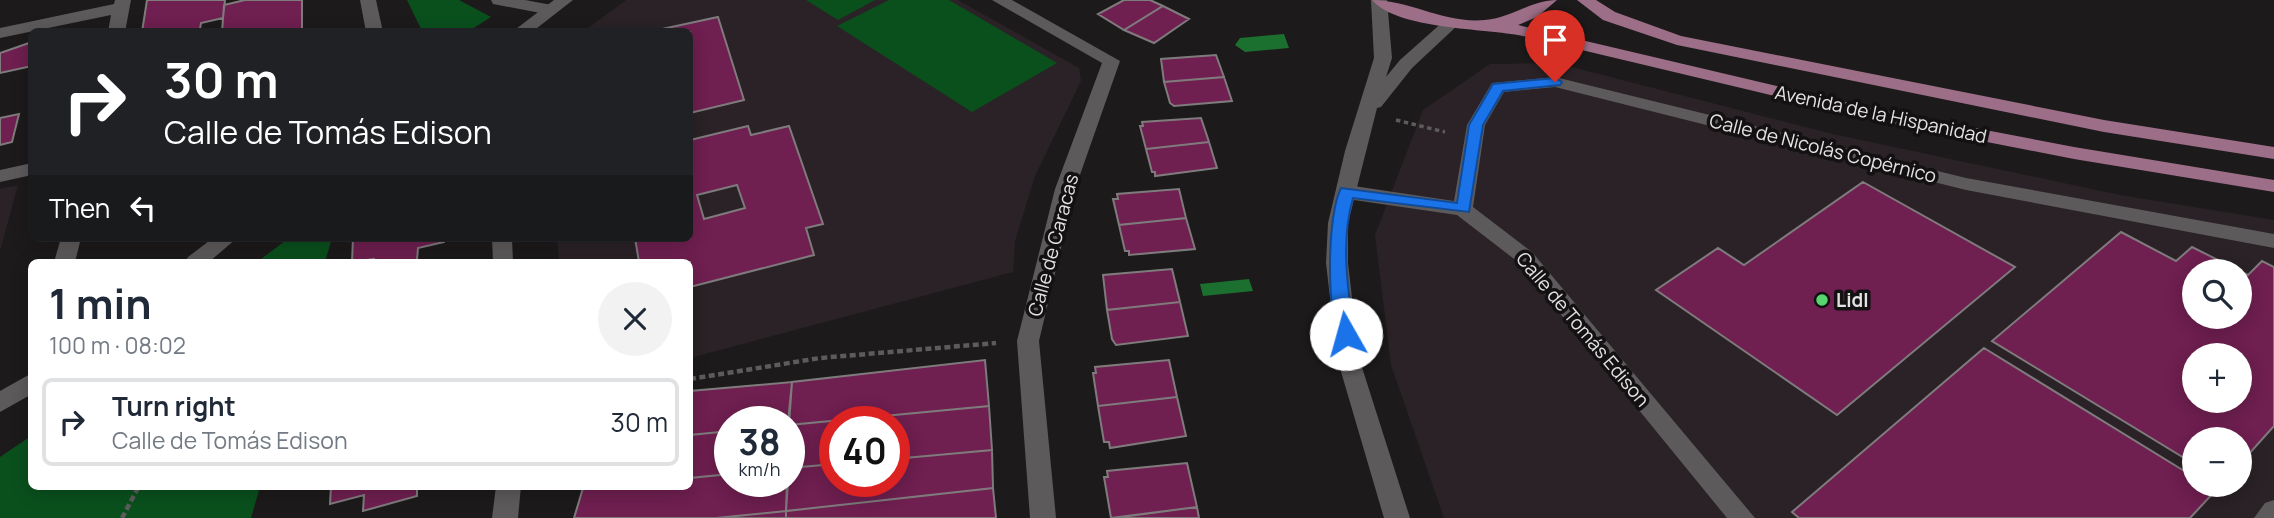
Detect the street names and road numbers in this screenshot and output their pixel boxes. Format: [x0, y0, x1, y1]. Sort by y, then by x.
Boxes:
street label: Avenida de la Hispanidad [1773, 79, 1989, 149]
street label: Calle de Nicolás Copérnico [1707, 107, 1939, 189]
street label: Calle de Caracas [1022, 171, 1084, 319]
street label: Calle de Tomás Edison [1510, 246, 1656, 412]

